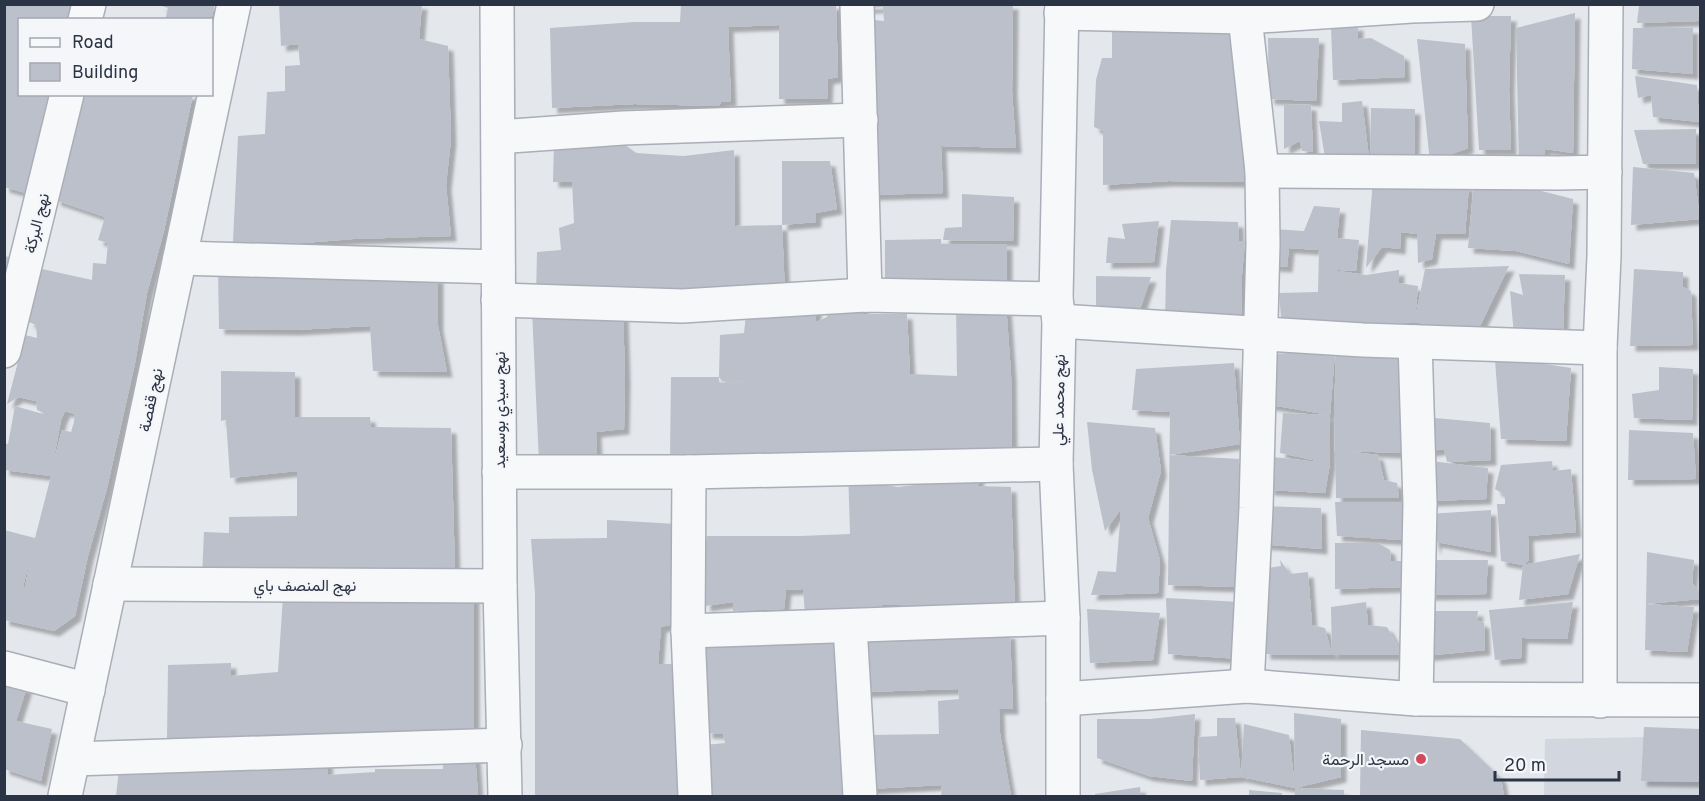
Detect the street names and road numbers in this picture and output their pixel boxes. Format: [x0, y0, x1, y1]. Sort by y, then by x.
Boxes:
street label: نهج البركة [21, 191, 55, 256]
street label: نهج سيدي بوسعيد [491, 351, 513, 469]
street label: نهج محمد علي [1049, 354, 1073, 446]
street label: نهج قفصة [135, 367, 168, 434]
street label: نهج المنصف باي [254, 577, 356, 599]

